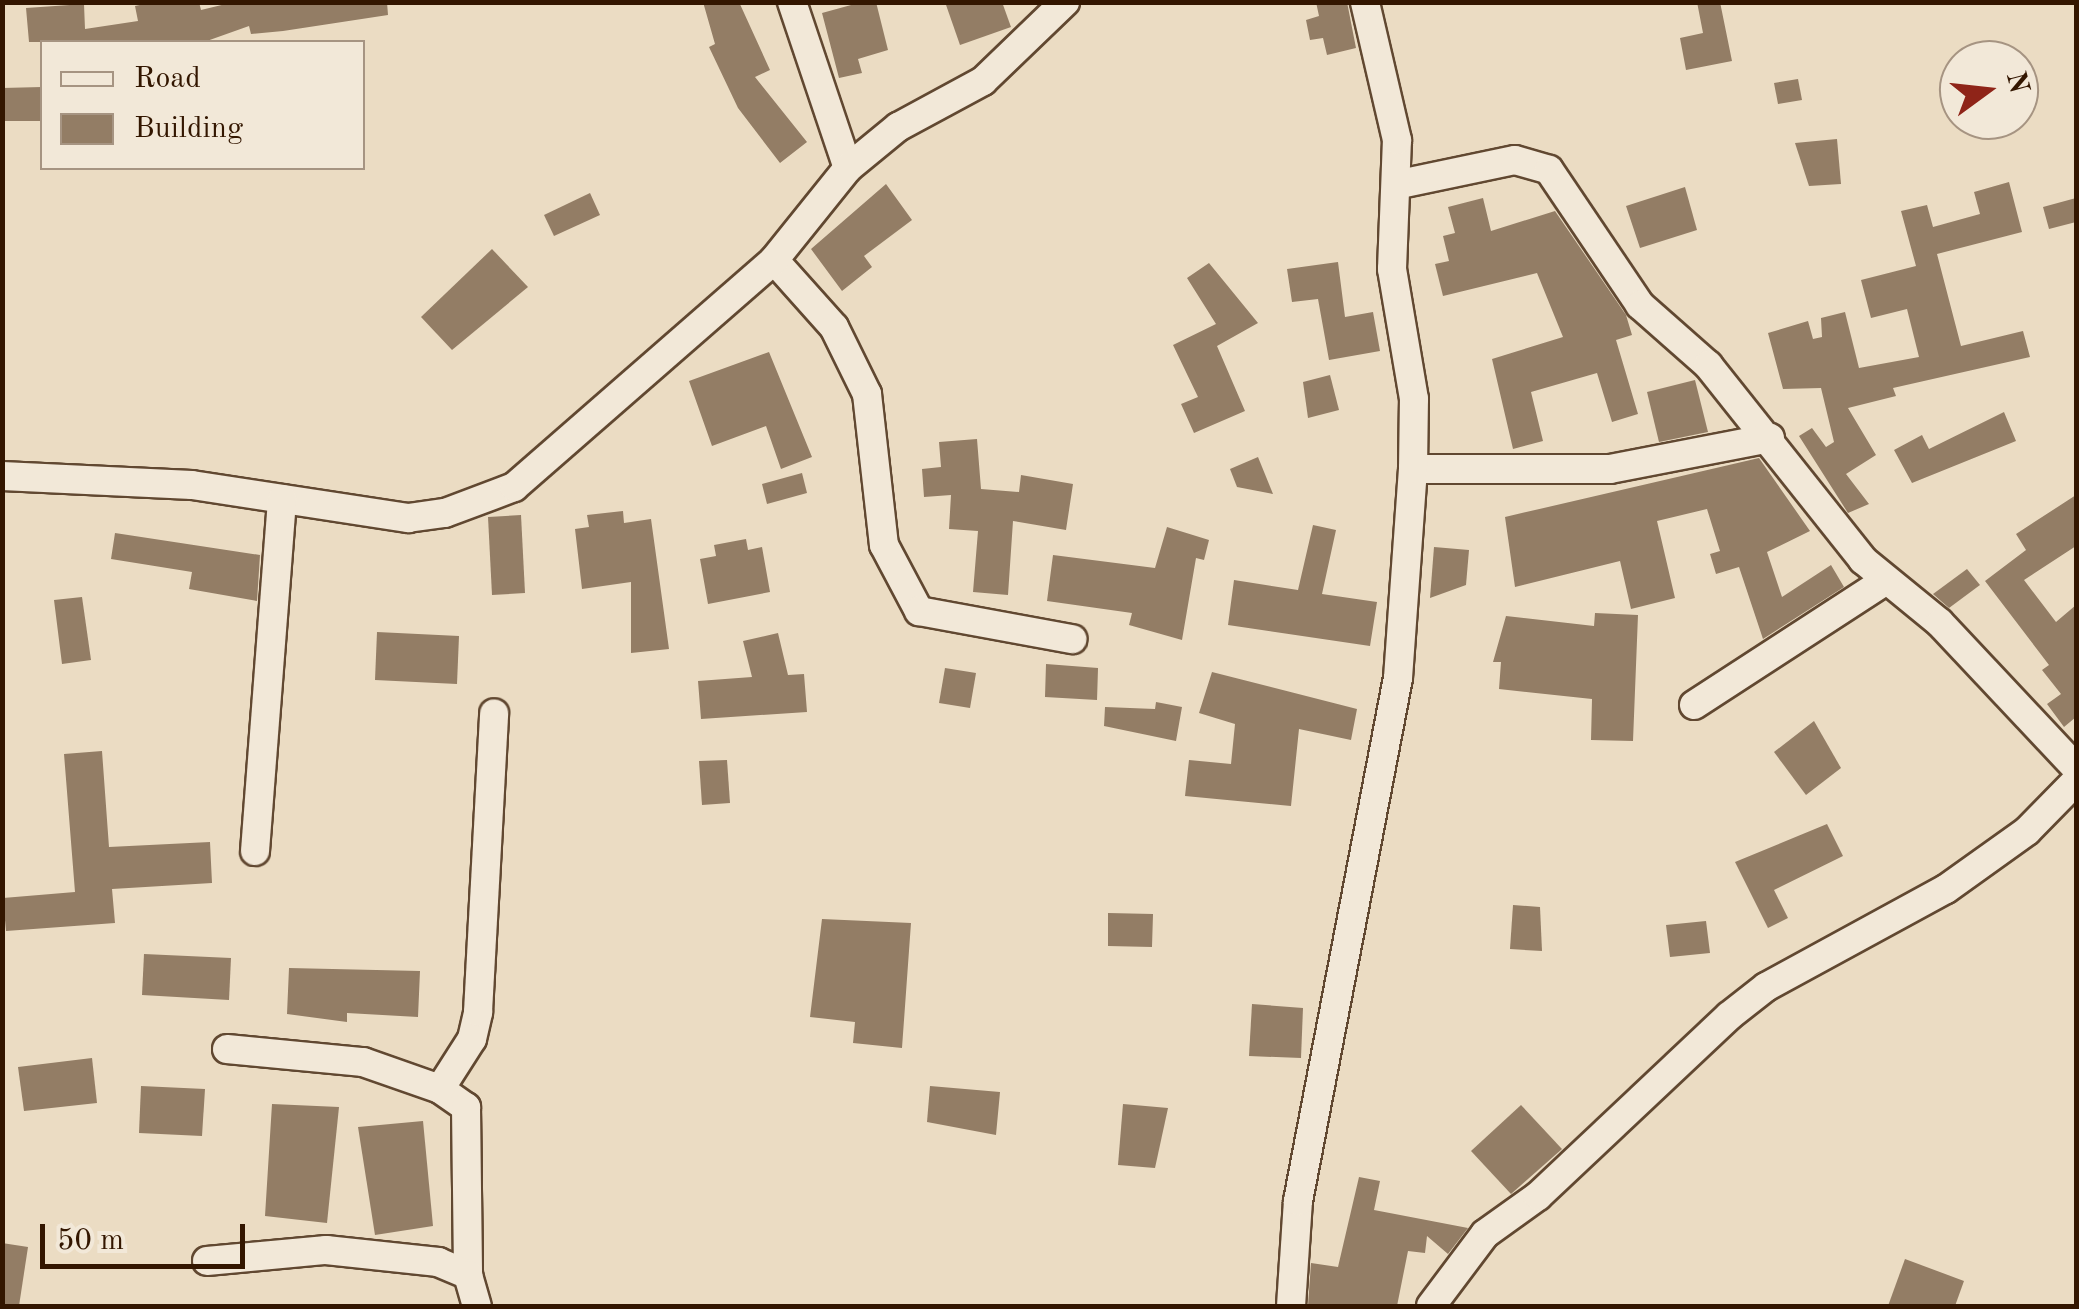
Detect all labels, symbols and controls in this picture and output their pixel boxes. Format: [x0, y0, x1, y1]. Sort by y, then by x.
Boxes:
legend [40, 40, 365, 170]
north arrow [1939, 40, 2039, 140]
text: Road [134, 64, 201, 94]
text: N [2000, 69, 2032, 97]
text: Building [134, 114, 243, 144]
scale bar [45, 1204, 250, 1266]
text: 50 m [57, 1226, 124, 1256]

